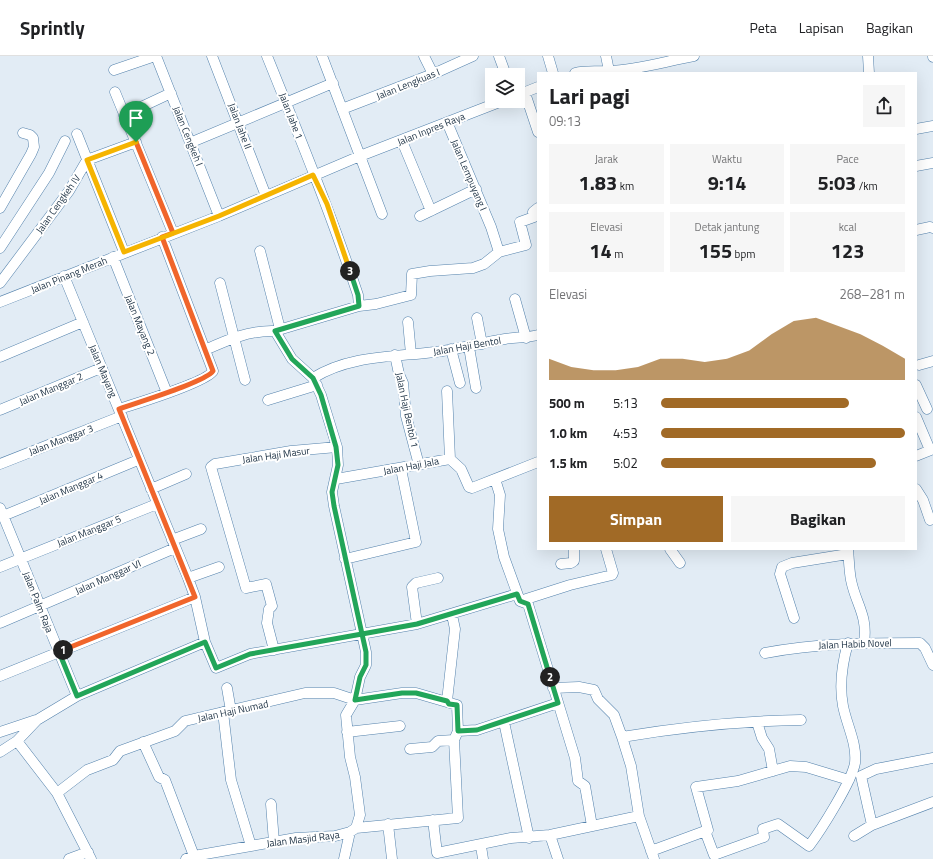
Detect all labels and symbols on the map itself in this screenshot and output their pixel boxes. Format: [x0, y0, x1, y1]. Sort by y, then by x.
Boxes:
street label: Jalan Lengkuas I [374, 64, 442, 104]
street label: Jalan Jahe 1 [275, 90, 307, 142]
pin [119, 101, 153, 142]
street label: Jalan Jahe II [224, 101, 256, 151]
street label: Jalan Cengkeh I [169, 104, 207, 168]
street label: Jalan Inpres Raya [395, 109, 467, 149]
street label: Jalan Lempuyang I [447, 137, 491, 213]
street label: Jalan Cengkeh IV [32, 171, 84, 237]
street label: Jalan Pinang Merah [29, 253, 109, 297]
pin: 3 [340, 261, 360, 281]
street label: Jalan Mayang 2 [121, 292, 159, 358]
street label: Jalan Haji Bentol [432, 333, 502, 359]
street label: Jalan Mayang [85, 342, 121, 400]
street label: Jalan Manggar 2 [17, 369, 85, 409]
street label: Jalan Haji Bentol 1 [392, 371, 422, 449]
street label: Jalan Manggar 3 [27, 421, 95, 459]
street label: Jalan Haji Masur [241, 443, 311, 467]
street label: Jalan Haji Jala [382, 453, 440, 479]
street label: Jalan Manggar 4 [37, 468, 106, 508]
street label: Jalan Manggar 5 [55, 511, 124, 551]
street label: Jalan Manggar VI [73, 556, 143, 598]
street label: Jalan Palm Raja [19, 569, 57, 635]
street label: Jalan Habib Novel [818, 635, 892, 653]
pin: 1 [53, 640, 73, 660]
pin: 2 [540, 667, 560, 687]
street label: Jalan Haji Numad [196, 696, 270, 726]
street label: Jalan Masjid Raya [266, 827, 340, 851]

